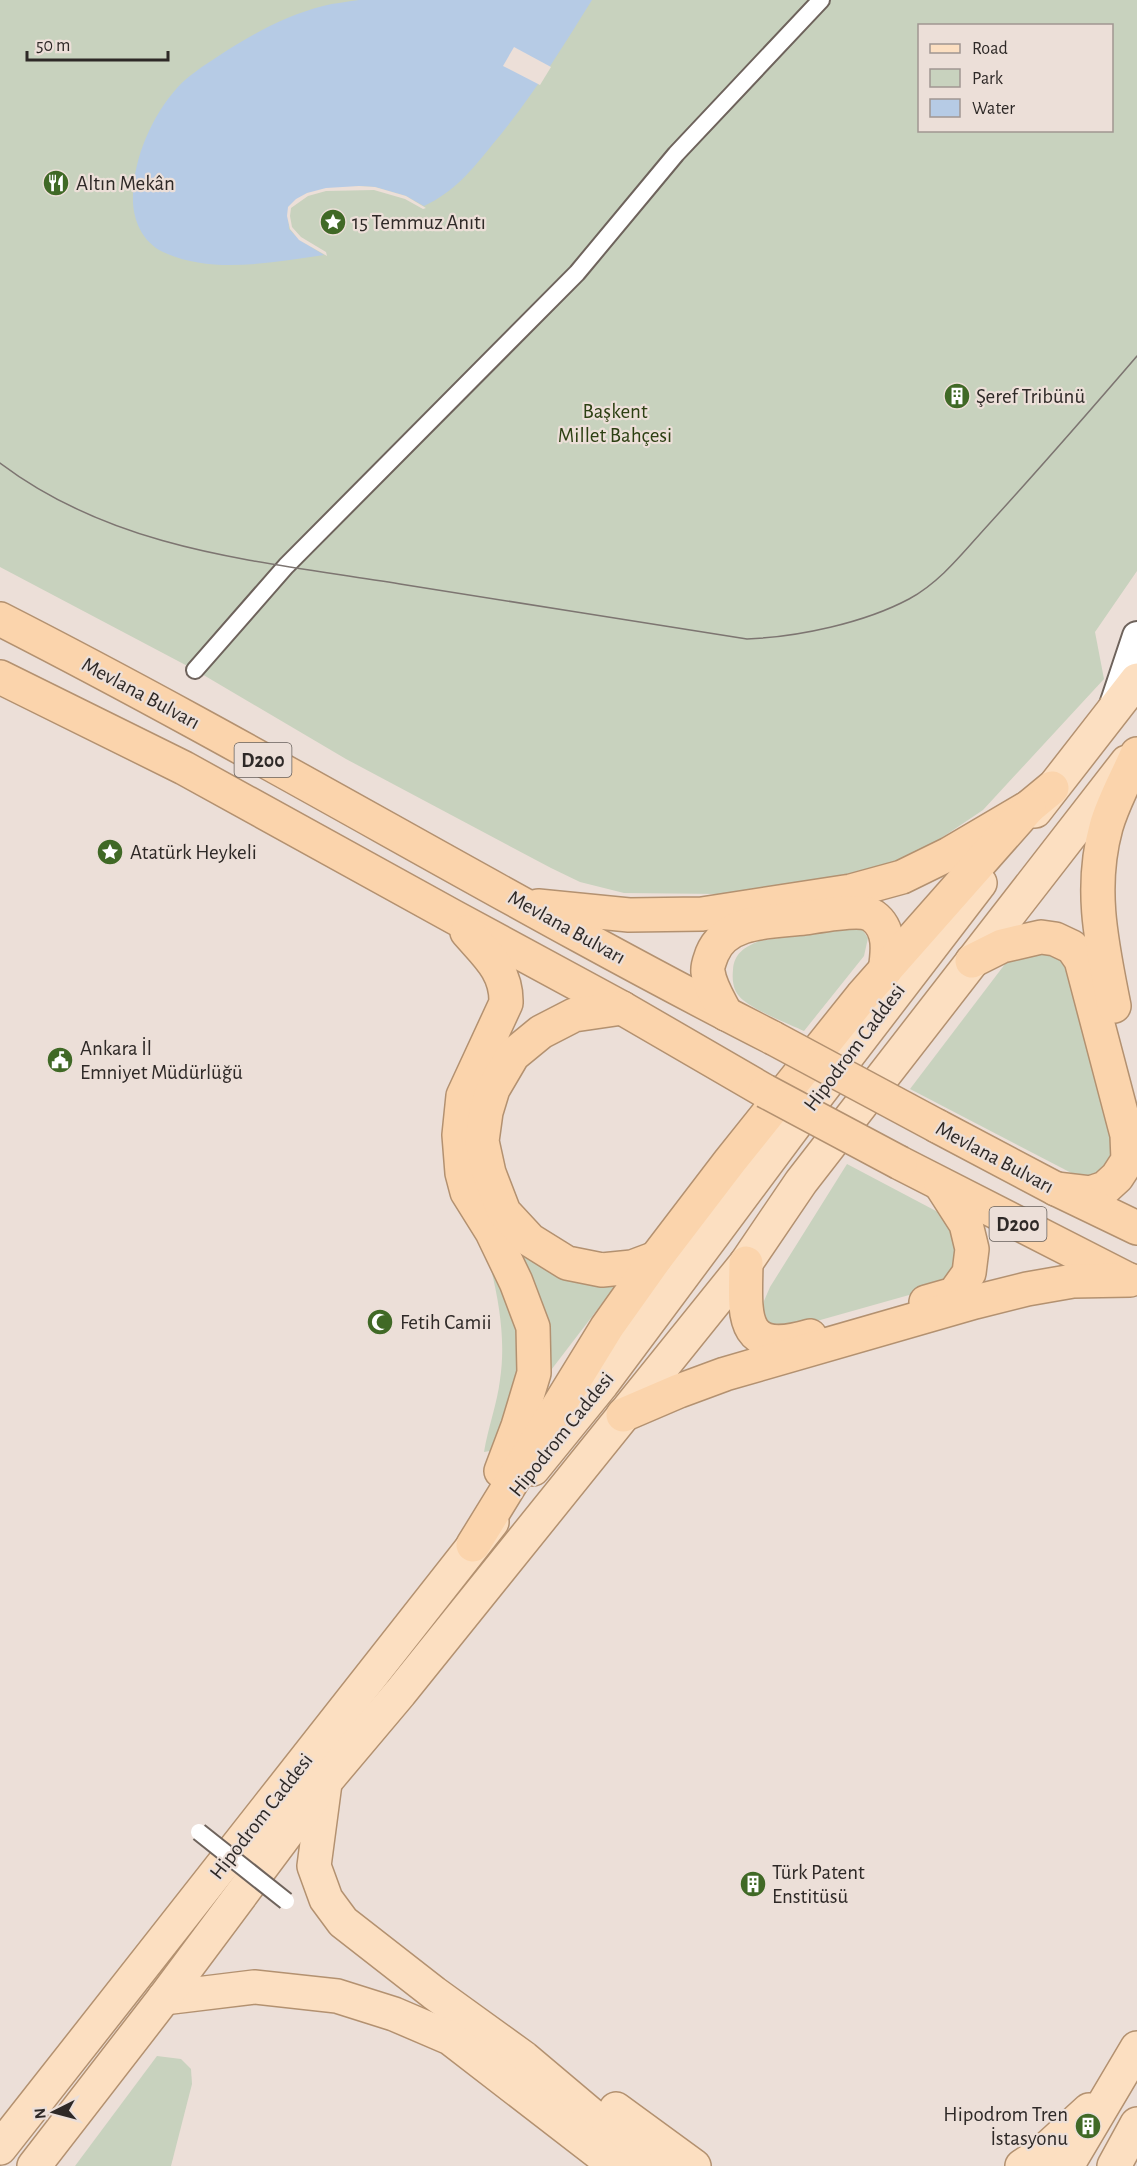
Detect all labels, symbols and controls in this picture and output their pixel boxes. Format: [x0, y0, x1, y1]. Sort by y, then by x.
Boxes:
scale bar [27, 24, 168, 62]
legend [918, 24, 1113, 132]
text: 50 m [36, 37, 70, 55]
text: Road [972, 40, 1008, 58]
text: Park [972, 70, 1004, 88]
text: Water [972, 100, 1015, 118]
restaurant icon: Altın Mekân [41, 168, 71, 198]
place label: Altın Mekân [76, 173, 175, 194]
place icon: 15 Temmuz Anıtı [318, 207, 348, 237]
place label: 15 Temmuz Anıtı [352, 212, 486, 233]
building icon: Şeref Tribünü [942, 381, 972, 411]
place label: Şeref Tribünü [976, 386, 1085, 407]
park label: Başkent Millet Bahçesi [558, 401, 672, 446]
street label: Mevlana Bulvarı [78, 654, 203, 733]
road number: D200 [234, 743, 292, 777]
place icon: Atatürk Heykeli [95, 837, 125, 867]
place label: Atatürk Heykeli [130, 842, 257, 863]
street label: Mevlana Bulvarı [505, 887, 629, 968]
street label: Hipodrom Caddesi [800, 980, 909, 1115]
place label: Ankara İl Emniyet Müdürlüğü [80, 1037, 243, 1083]
public building icon: Ankara İl Emniyet Müdürlüğü [45, 1045, 75, 1075]
street label: Mevlana Bulvarı [932, 1118, 1057, 1197]
road number: D200 [990, 1207, 1046, 1241]
mosque icon: Fetih Camii [365, 1307, 395, 1337]
place label: Fetih Camii [400, 1312, 492, 1333]
street label: Hipodrom Caddesi [505, 1368, 618, 1501]
street label: Hipodrom Caddesi [206, 1749, 317, 1883]
place label: Türk Patent Enstitüsü [772, 1862, 865, 1907]
building icon: Türk Patent Enstitüsü [738, 1869, 768, 1899]
north arrow [24, 2082, 84, 2142]
place label: Hipodrom Tren İstasyonu [943, 2104, 1068, 2149]
text: N [32, 2107, 49, 2120]
building icon: Hipodrom Tren İstasyonu [1073, 2111, 1103, 2141]

